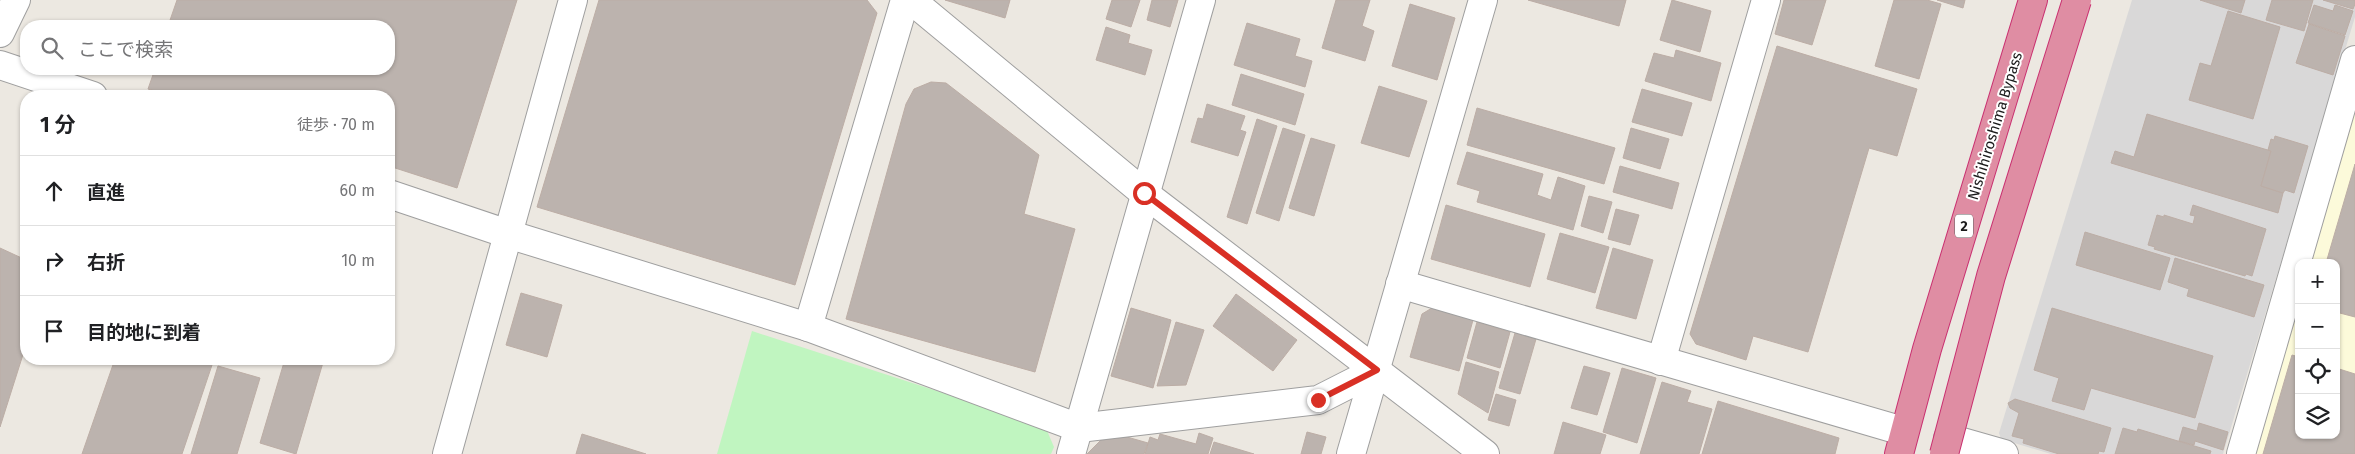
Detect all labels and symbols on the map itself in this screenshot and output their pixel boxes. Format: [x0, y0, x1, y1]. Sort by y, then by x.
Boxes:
street label: Nishihiroshima Bypass [1964, 50, 2026, 202]
route start [1133, 182, 1156, 205]
road number: 2 [1955, 215, 1973, 238]
route end [1307, 389, 1330, 412]

